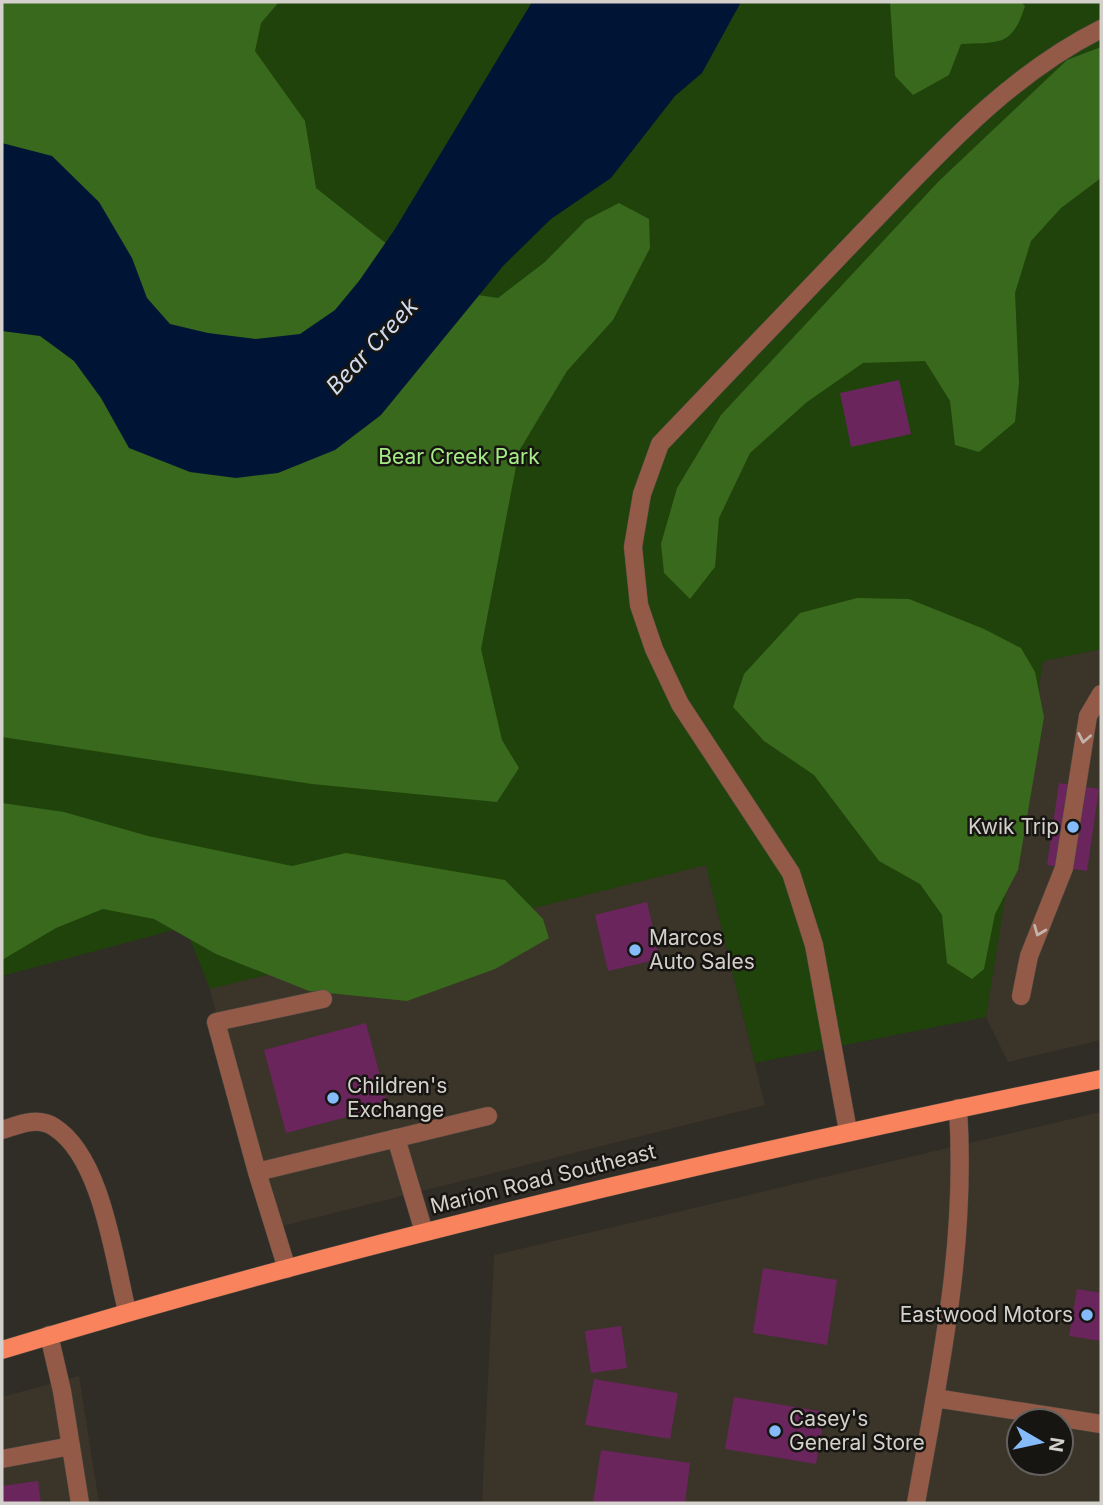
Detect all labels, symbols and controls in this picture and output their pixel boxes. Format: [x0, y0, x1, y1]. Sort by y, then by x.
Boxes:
water label: Bear Creek [320, 292, 424, 400]
park label: Bear Creek Park [378, 444, 540, 469]
one-way arrow [1077, 732, 1092, 744]
place label: Kwik Trip [968, 814, 1059, 839]
marker: Kwik Trip [1065, 819, 1081, 835]
one-way arrow [1033, 924, 1047, 936]
place label: Marcos Auto Sales [649, 925, 755, 974]
marker: Marcos Auto Sales [627, 942, 643, 958]
place label: Children's Exchange [347, 1073, 447, 1122]
marker: Children's Exchange [325, 1090, 341, 1106]
street label: Marion Road Southeast [428, 1138, 658, 1219]
place label: Eastwood Motors [900, 1302, 1073, 1327]
marker: Eastwood Motors [1079, 1307, 1095, 1323]
place label: Casey's General Store [789, 1406, 925, 1455]
north arrow [1005, 1407, 1075, 1477]
marker: Casey's General Store [767, 1423, 783, 1439]
text: N [1044, 1436, 1069, 1454]

